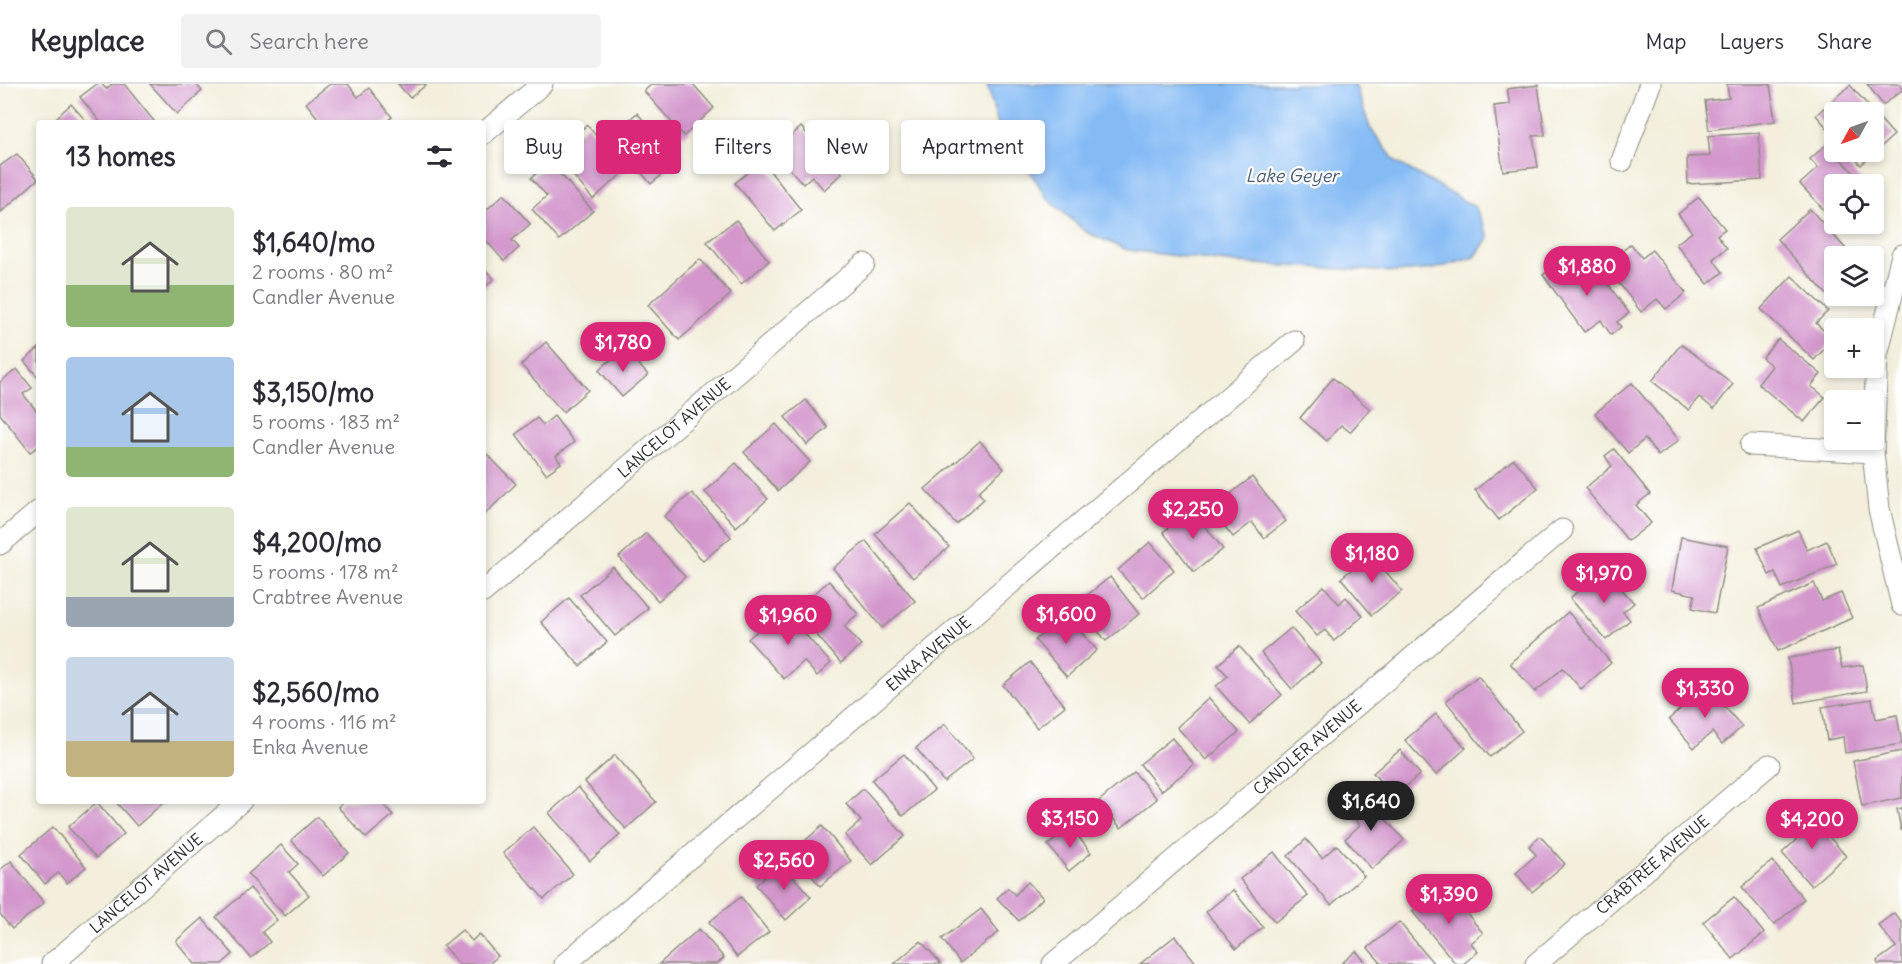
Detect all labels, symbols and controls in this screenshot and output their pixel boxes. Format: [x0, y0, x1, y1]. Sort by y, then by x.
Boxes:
search box [181, 14, 601, 68]
text: Keyplace [30, 23, 145, 59]
icon: search [202, 25, 235, 58]
text: Search here [250, 27, 369, 55]
text: Map [1646, 28, 1686, 55]
text: Layers [1719, 28, 1784, 55]
text: Share [1817, 28, 1872, 55]
north arrow [1824, 102, 1884, 162]
map controls [1824, 102, 1884, 450]
chip: Buy [504, 120, 584, 174]
chip: Rent [596, 120, 681, 174]
chip: Filters [693, 120, 793, 174]
chip: New [805, 120, 889, 174]
chip: Apartment [901, 120, 1045, 174]
text: 13 homes [66, 140, 176, 173]
icon: filters [423, 140, 456, 173]
water label: Lake Geyer [1246, 164, 1341, 187]
button: locate [1824, 174, 1884, 234]
text: $1,640/mo [252, 226, 375, 259]
icon: home [114, 231, 186, 303]
pin: $1,880 [1538, 246, 1636, 297]
button: layers [1824, 246, 1884, 306]
text: $1,880 [1557, 253, 1617, 278]
text: 2 rooms · 80 m² [252, 259, 393, 284]
text: Candler Avenue [252, 284, 395, 309]
button: + [1824, 318, 1884, 378]
pin: $1,780 [574, 322, 672, 373]
text: $1,780 [594, 329, 652, 354]
street label: LANCELOT AVENUE [613, 373, 735, 482]
text: $3,150/mo [252, 376, 374, 409]
icon: home [114, 381, 186, 453]
button: − [1824, 390, 1884, 450]
text: 5 rooms · 183 m² [252, 409, 400, 434]
text: Candler Avenue [252, 434, 395, 459]
pin: $2,250 [1144, 489, 1242, 540]
text: $2,250 [1162, 496, 1224, 521]
text: $4,200/mo [252, 526, 382, 559]
icon: home [114, 531, 186, 603]
pin: $1,180 [1323, 533, 1421, 584]
text: $1,180 [1345, 540, 1399, 565]
pin: $1,970 [1555, 553, 1653, 604]
text: 5 rooms · 178 m² [252, 559, 398, 584]
text: $1,970 [1575, 560, 1633, 585]
text: Crabtree Avenue [252, 584, 403, 609]
pin: $1,600 [1017, 594, 1115, 645]
pin: $1,960 [739, 595, 837, 646]
text: $1,600 [1036, 601, 1096, 626]
text: $1,960 [758, 602, 818, 627]
street label: ENKA AVENUE [882, 612, 975, 695]
pin: $1,330 [1656, 668, 1754, 719]
text: $1,330 [1676, 675, 1734, 700]
text: $2,560/mo [252, 676, 379, 709]
icon: home [114, 681, 186, 753]
street label: CANDLER AVENUE [1249, 696, 1365, 799]
text: 4 rooms · 116 m² [252, 709, 397, 734]
text: Enka Avenue [252, 734, 369, 759]
pin: $1,640 [1322, 781, 1420, 832]
text: $1,640 [1341, 788, 1401, 813]
pin: $3,150 [1021, 798, 1119, 849]
pin: $4,200 [1763, 799, 1861, 850]
text: $3,150 [1041, 805, 1099, 830]
text: $4,200 [1780, 806, 1844, 831]
street label: CRABTREE AVENUE [1592, 811, 1713, 919]
street label: LANCELOT AVENUE [85, 829, 206, 937]
pin: $2,560 [735, 840, 833, 891]
text: $2,560 [753, 847, 815, 872]
pin: $1,390 [1400, 874, 1498, 925]
text: $1,390 [1420, 881, 1478, 906]

